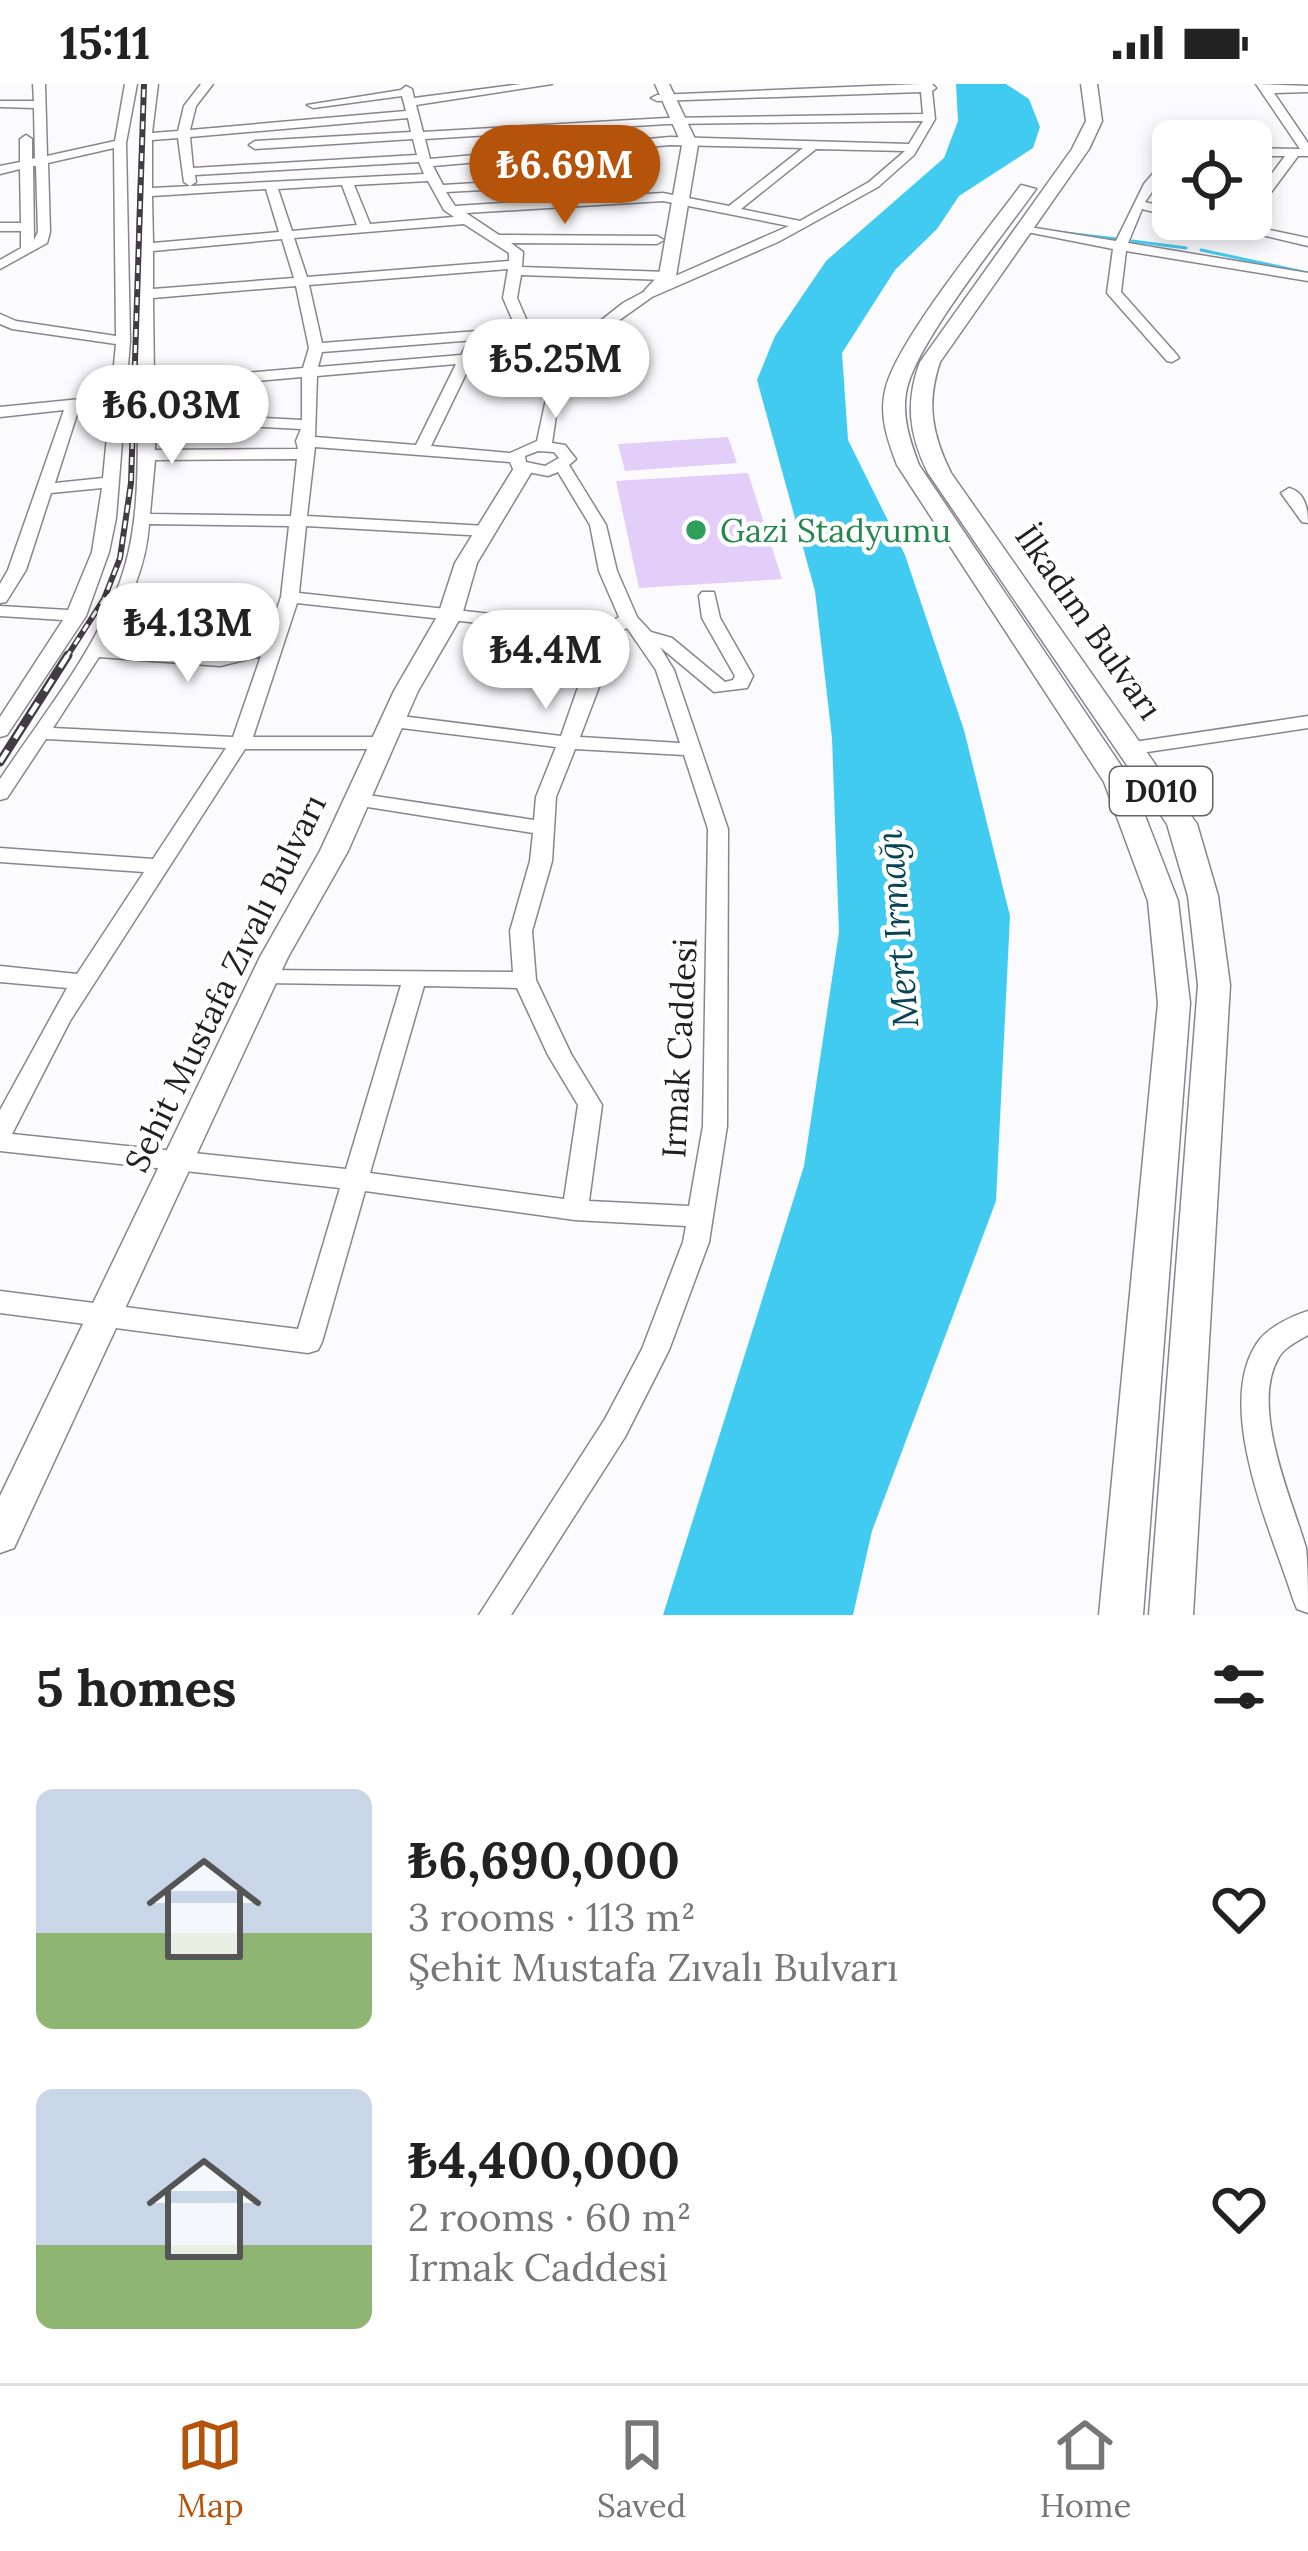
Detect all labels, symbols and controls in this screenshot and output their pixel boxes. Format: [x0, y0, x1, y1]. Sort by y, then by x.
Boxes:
text: 15:11 [60, 14, 150, 71]
map controls [1152, 120, 1272, 240]
button: locate [1152, 120, 1272, 240]
pin: ₺6.69M [467, 125, 663, 227]
text: ₺6.69M [496, 139, 634, 189]
pin: ₺5.25M [458, 319, 654, 421]
text: ₺5.25M [490, 333, 623, 383]
pin: ₺6.03M [74, 365, 270, 467]
text: ₺6.03M [103, 379, 241, 429]
place label: Gazi Stadyumu [720, 509, 951, 551]
marker: Gazi Stadyumu [683, 517, 709, 543]
street label: İlkadım Bulvarı [1006, 517, 1172, 727]
pin: ₺4.13M [90, 583, 286, 685]
text: ₺4.13M [123, 597, 253, 647]
pin: ₺4.4M [462, 610, 630, 712]
text: ₺4.4M [490, 624, 602, 674]
road number: D010 [1110, 767, 1212, 815]
street label: Sehit Mustafa Zıvalı Bulvarı [115, 787, 335, 1179]
water label: Mert Irmağı [865, 828, 929, 1030]
street label: Irmak Caddesi [652, 937, 706, 1159]
icon: filters [1206, 1654, 1272, 1720]
text: 5 homes [36, 1655, 237, 1720]
text: ₺6,690,000 [408, 1827, 680, 1892]
icon: home [132, 1837, 276, 1981]
icon: heart [1206, 1876, 1272, 1942]
text: 3 rooms · 113 m² [408, 1892, 696, 1942]
text: Şehit Mustafa Zıvalı Bulvarı [408, 1942, 898, 1992]
text: ₺4,400,000 [408, 2127, 680, 2192]
icon: home [132, 2137, 276, 2281]
icon: heart [1206, 2176, 1272, 2242]
text: 2 rooms · 60 m² [408, 2192, 692, 2242]
text: Irmak Caddesi [408, 2242, 668, 2292]
tab: Map [177, 2412, 244, 2526]
tab: Saved [597, 2412, 686, 2526]
tab: Home [1040, 2412, 1131, 2526]

